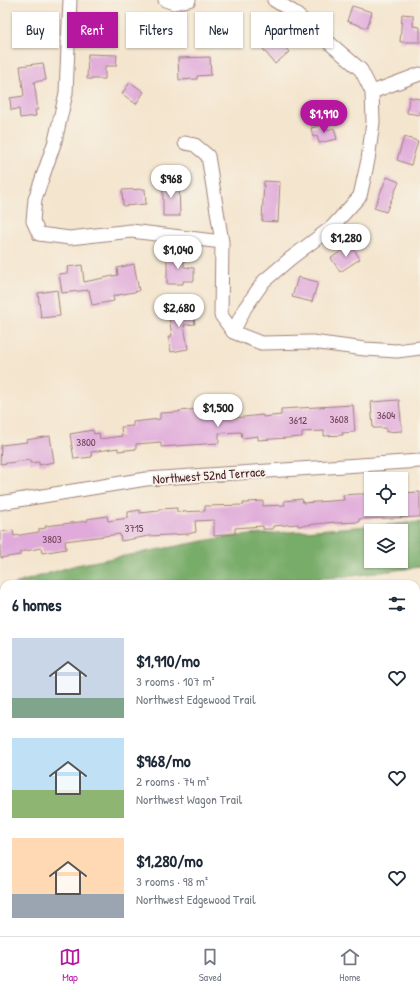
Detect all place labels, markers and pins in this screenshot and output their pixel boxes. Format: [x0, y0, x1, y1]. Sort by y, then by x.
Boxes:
pin: $1,910 [291, 100, 357, 134]
pin: $968 [147, 165, 195, 199]
pin: $1,280 [313, 224, 379, 258]
pin: $1,040 [145, 236, 211, 270]
pin: $2,680 [146, 294, 212, 328]
pin: $1,500 [185, 394, 251, 428]

